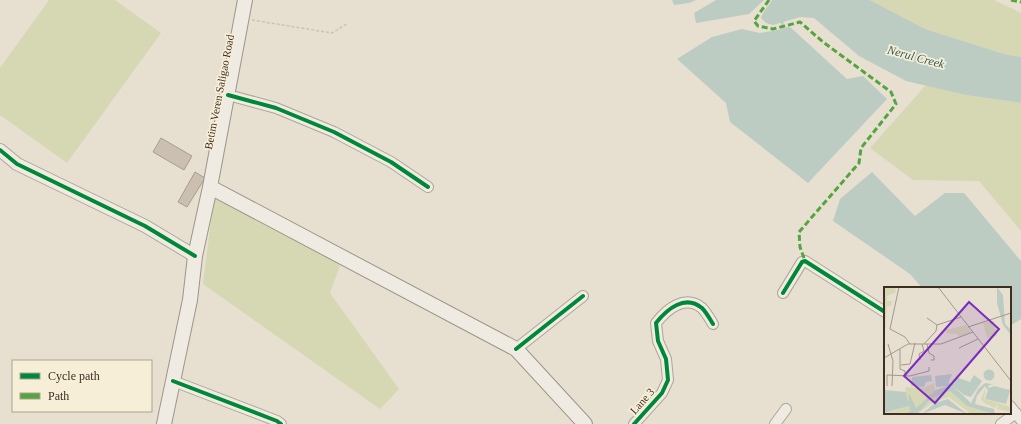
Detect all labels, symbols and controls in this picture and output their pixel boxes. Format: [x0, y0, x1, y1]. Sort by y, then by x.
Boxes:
street label: Betim Veren Saligao Road [202, 33, 236, 150]
water label: Nerul Creek [885, 42, 947, 72]
inset map [884, 287, 1011, 414]
legend [12, 360, 152, 412]
text: Cycle path [48, 369, 100, 383]
street label: Lane 3 [628, 385, 657, 416]
text: Path [48, 389, 69, 403]

